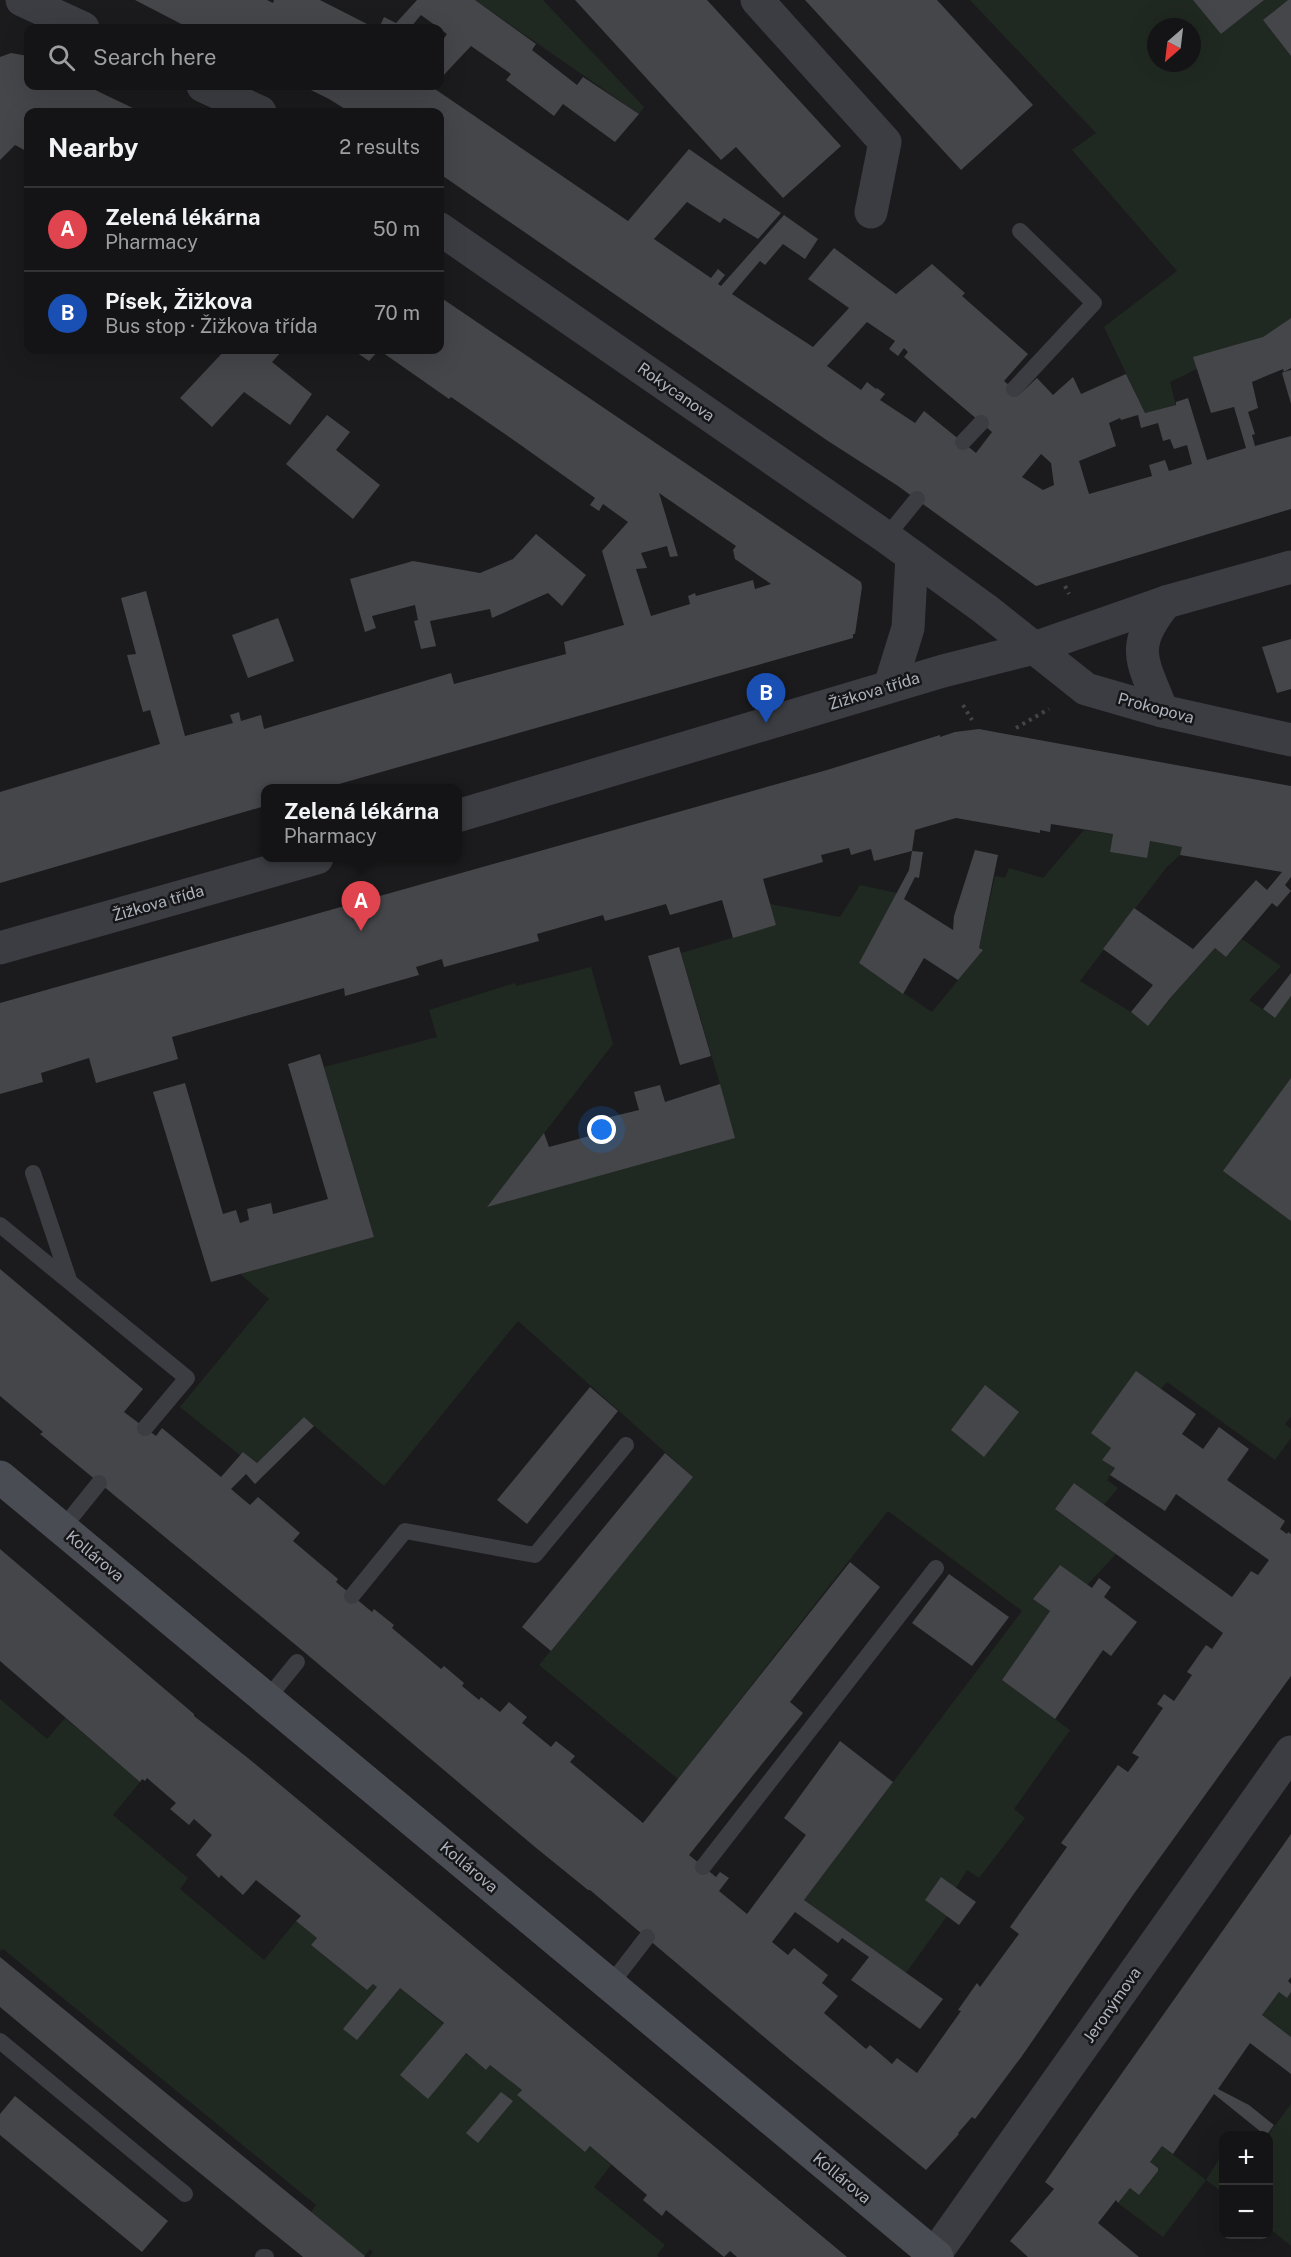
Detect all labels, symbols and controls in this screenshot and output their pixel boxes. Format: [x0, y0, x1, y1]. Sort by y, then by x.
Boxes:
north arrow [1147, 18, 1201, 72]
search box [24, 24, 444, 90]
icon: search [45, 41, 78, 74]
text: Search here [93, 44, 217, 70]
text: Nearby [48, 132, 138, 163]
text: 2 results [339, 135, 420, 159]
text: Zelená lékárna [105, 204, 260, 230]
text: A [60, 217, 75, 241]
text: 50 m [373, 217, 420, 241]
text: Pharmacy [105, 230, 198, 254]
text: Písek, Žižkova [105, 288, 253, 314]
text: B [61, 301, 74, 325]
text: 70 m [374, 301, 420, 325]
text: Bus stop · Žižkova třída [105, 314, 318, 338]
street label: Rokycanova [634, 359, 718, 425]
street label: Žižkova třída [826, 667, 922, 714]
pin: B [746, 674, 786, 723]
street label: Prokopova [1116, 689, 1196, 727]
popup [261, 784, 462, 862]
text: Zelená lékárna [284, 798, 439, 824]
text: Pharmacy [284, 824, 377, 848]
street label: Žižkova třída [110, 880, 206, 925]
pin: A [342, 882, 380, 931]
your location [587, 1115, 616, 1144]
street label: Kollárova [62, 1526, 128, 1586]
street label: Kollárova [436, 1837, 502, 1897]
street label: Jeronýmova [1079, 1964, 1145, 2046]
map controls [1219, 2131, 1273, 2239]
button: + [1219, 2131, 1273, 2185]
street label: Kollárova [809, 2148, 875, 2208]
button: − [1219, 2185, 1273, 2239]

